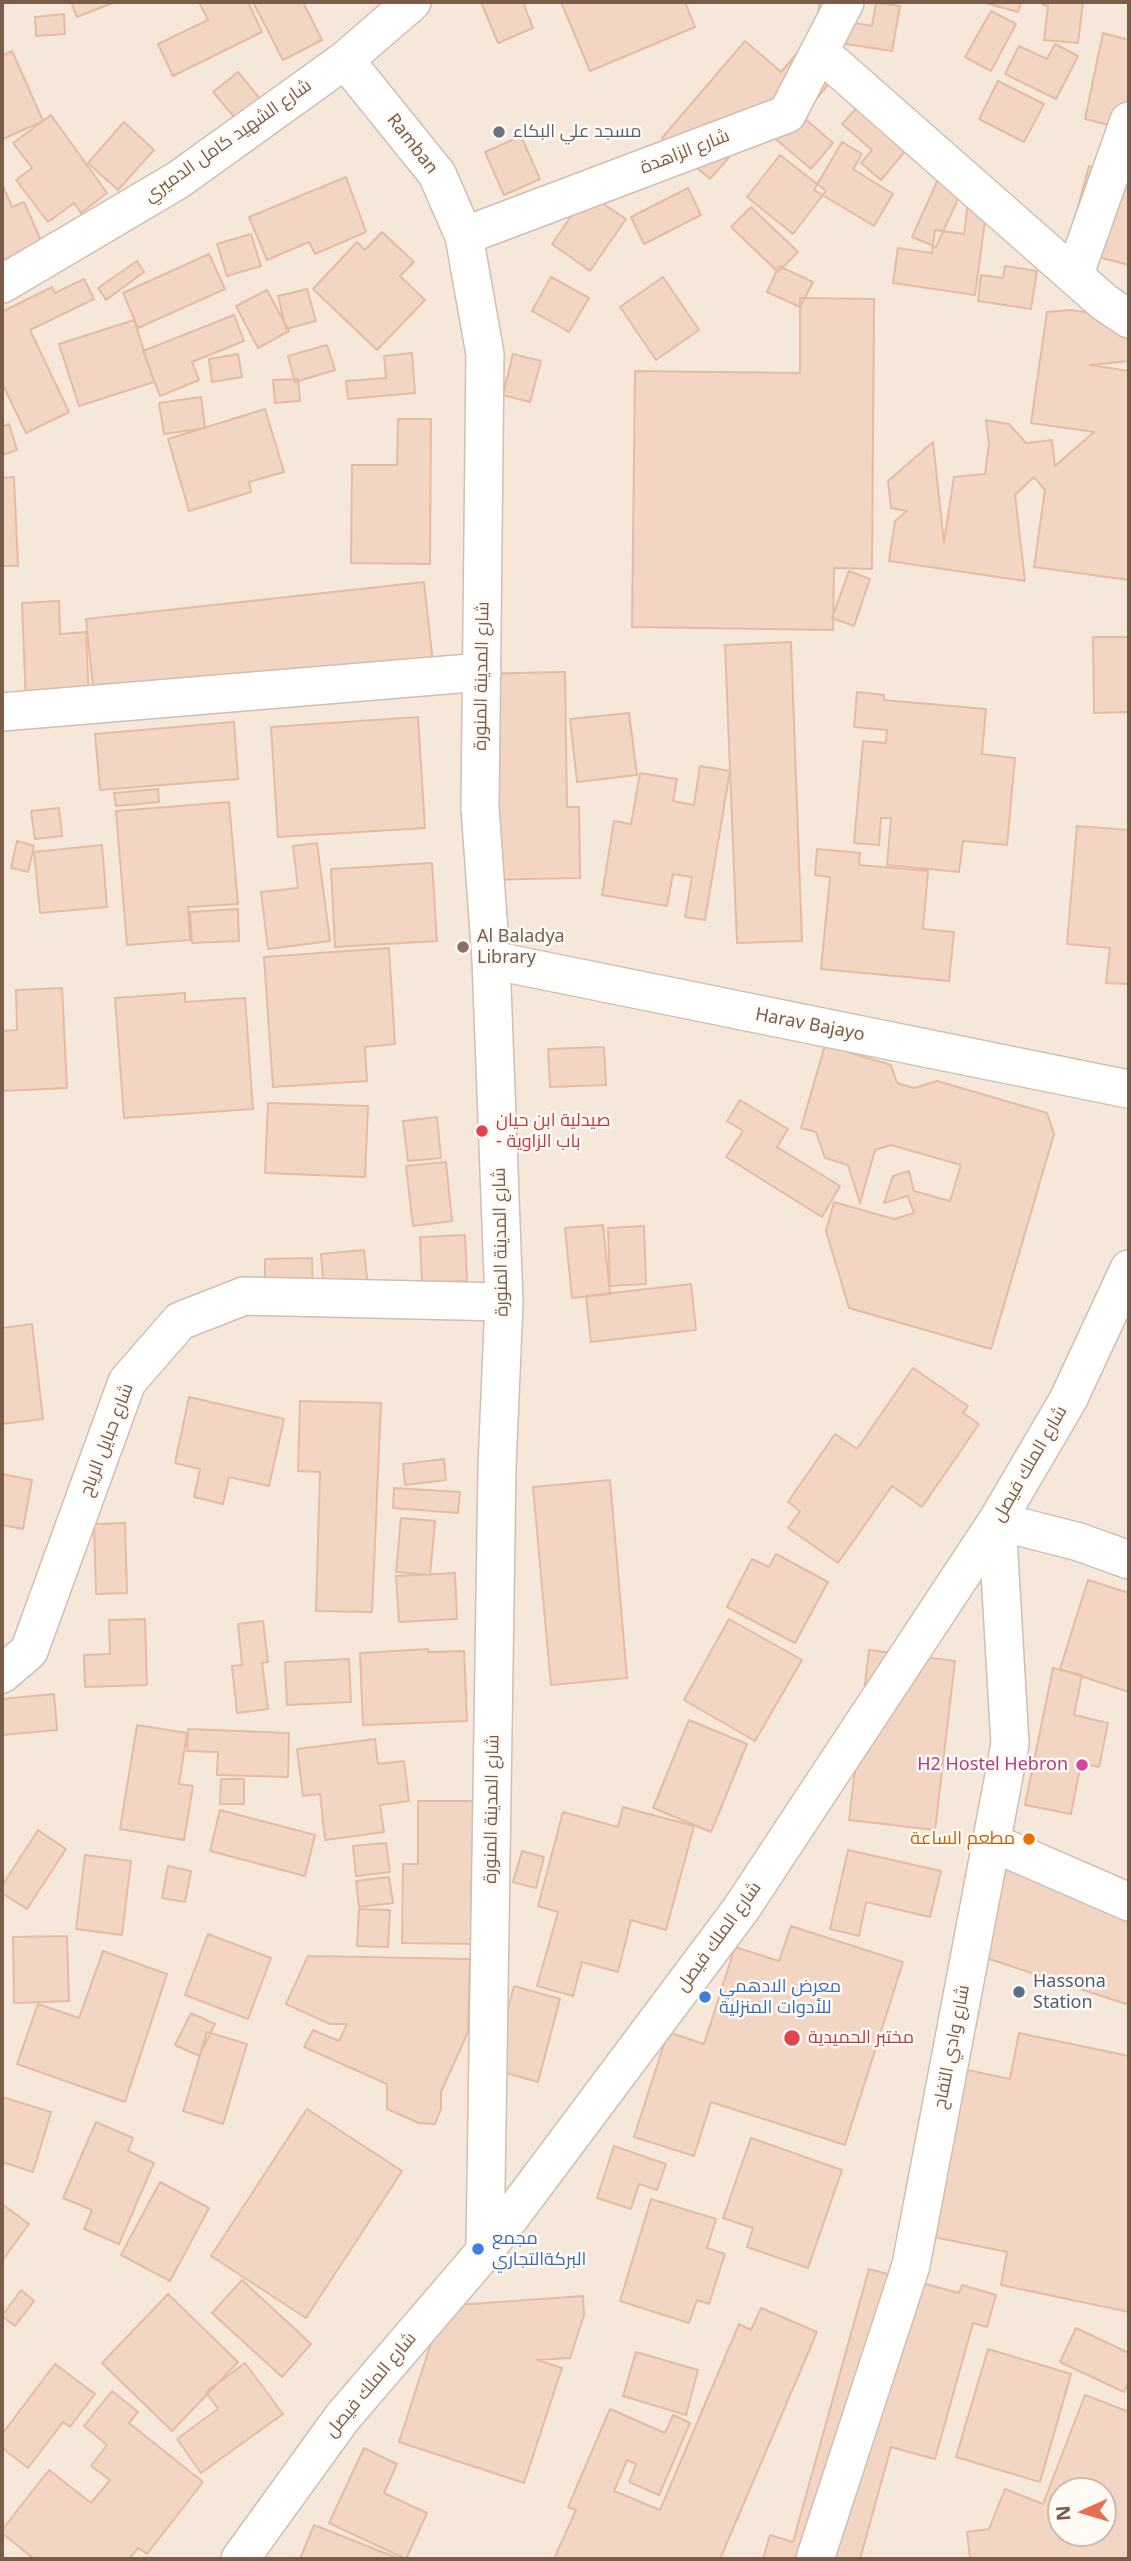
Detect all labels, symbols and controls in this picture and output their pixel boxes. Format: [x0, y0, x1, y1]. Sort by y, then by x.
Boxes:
street label: شارع الشهيد كامل الدميري [140, 75, 316, 207]
street label: Ramban [382, 110, 442, 178]
place label: مسجد علي البكاء [513, 121, 642, 143]
marker: مسجد علي البكاء [491, 124, 507, 140]
street label: شارع الزاهدة [637, 125, 733, 179]
street label: شارع المدينة المنورة [470, 601, 494, 751]
place label: Al Baladya Library [477, 926, 565, 968]
marker: Al Baladya Library [455, 939, 471, 955]
street label: Harav Bajayo [753, 1004, 867, 1046]
place label: صيدلية ابن حيان - باب الزاوية [496, 1110, 610, 1152]
marker: صيدلية ابن حيان - باب الزاوية [474, 1123, 490, 1139]
street label: شارع المدينة المنورة [489, 1167, 513, 1317]
street label: شارع حبايل الرياح [76, 1380, 138, 1500]
street label: شارع الملك فيصل [988, 1402, 1072, 1526]
street label: شارع المدينة المنورة [480, 1734, 504, 1884]
place label: H2 Hostel Hebron [917, 1754, 1068, 1776]
marker: H2 Hostel Hebron [1074, 1757, 1090, 1773]
place label: مطعم الساعة [910, 1828, 1015, 1850]
marker: مطعم الساعة [1021, 1831, 1037, 1847]
street label: شارع الملك فيصل [672, 1878, 766, 1996]
place label: Hassona Station [1033, 1971, 1106, 2014]
place label: معرض الادهمي للأدوات المنزلية [719, 1976, 841, 2018]
street label: شارع وادي التفاح [929, 1983, 975, 2111]
marker: Hassona Station [1011, 1984, 1027, 2000]
marker: معرض الادهمي للأدوات المنزلية [697, 1989, 713, 2005]
place label: مختبر الحميدية [808, 2027, 914, 2049]
marker: مختبر الحميدية [782, 2028, 802, 2048]
place label: مجمع البركةالتجاري [492, 2228, 586, 2270]
marker: مجمع البركةالتجاري [470, 2241, 486, 2257]
street label: شارع الملك فيصل [321, 2328, 421, 2442]
north arrow [1047, 2477, 1117, 2547]
text: N [1050, 2505, 1077, 2522]

